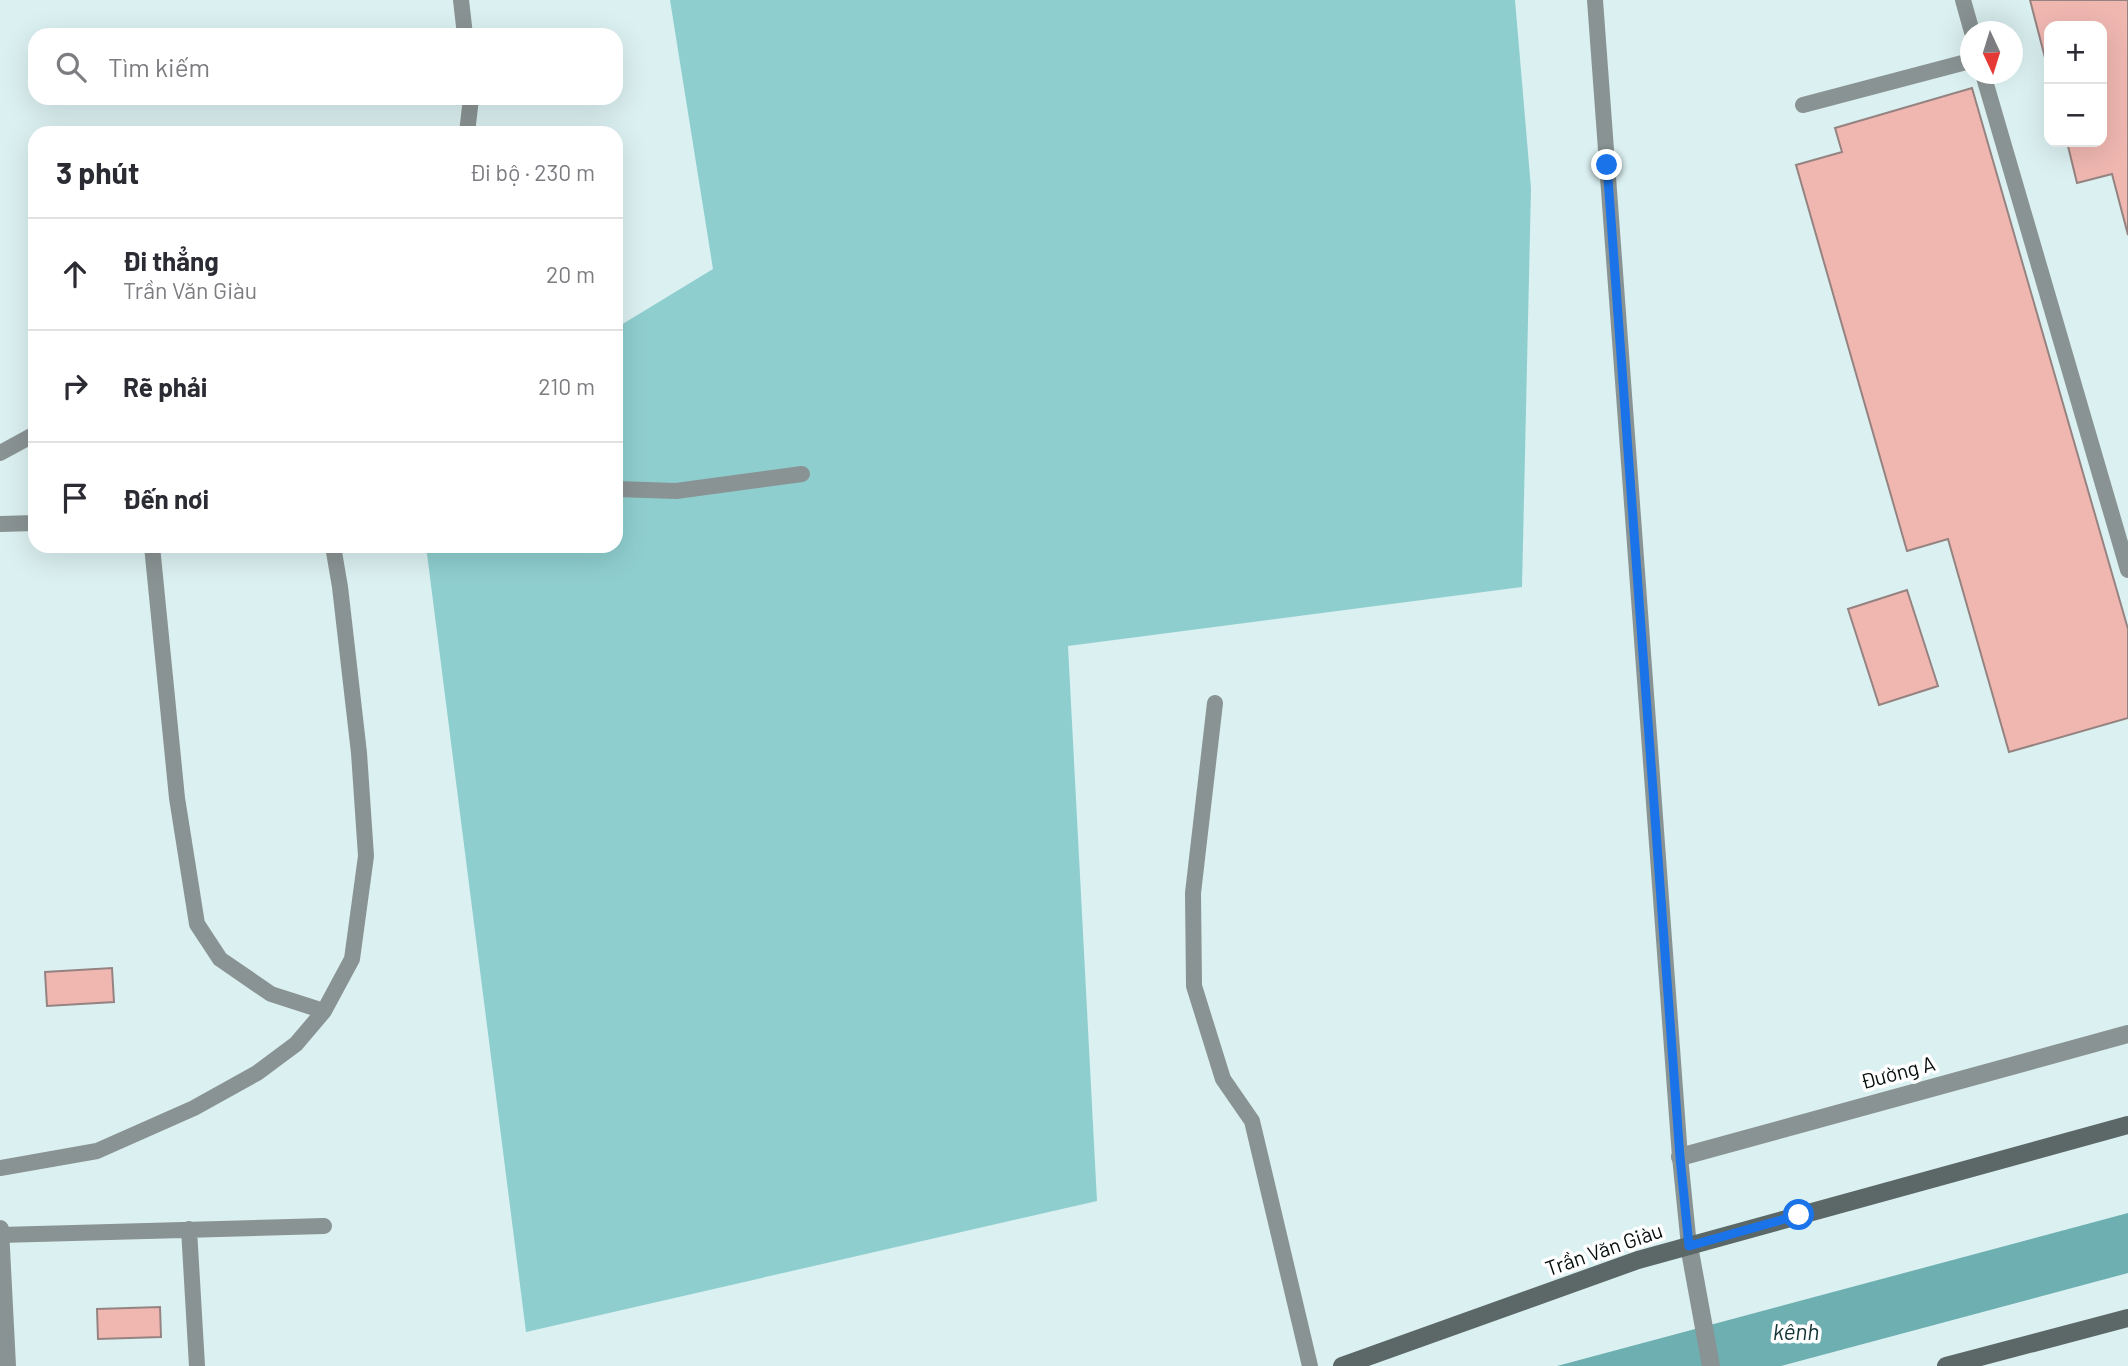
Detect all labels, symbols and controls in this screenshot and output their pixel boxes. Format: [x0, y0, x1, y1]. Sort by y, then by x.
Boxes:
north arrow [1960, 21, 2023, 84]
map controls [2044, 21, 2107, 147]
button: + [2044, 21, 2107, 84]
search box [28, 28, 623, 105]
icon: search [52, 48, 90, 86]
text: Tìm kiếm [108, 51, 210, 82]
button: − [2044, 84, 2107, 147]
route end [1591, 149, 1622, 180]
text: 3 phút [56, 154, 139, 190]
text: Đi bộ · 230 m [469, 158, 595, 186]
text: Đi thẳng [123, 245, 219, 276]
icon: ahead [56, 255, 94, 293]
text: 20 m [546, 260, 595, 288]
text: Trần Văn Giàu [123, 276, 257, 304]
icon: right [56, 367, 94, 405]
text: Rẽ phải [123, 371, 207, 402]
text: 210 m [538, 372, 595, 400]
icon: arrive [56, 479, 94, 517]
text: Đến nơi [123, 483, 209, 514]
street label: Đường A [1858, 1050, 1938, 1093]
route start [1783, 1199, 1814, 1230]
street label: Trần Văn Giàu [1542, 1217, 1665, 1280]
water label: kênh [1773, 1317, 1819, 1345]

